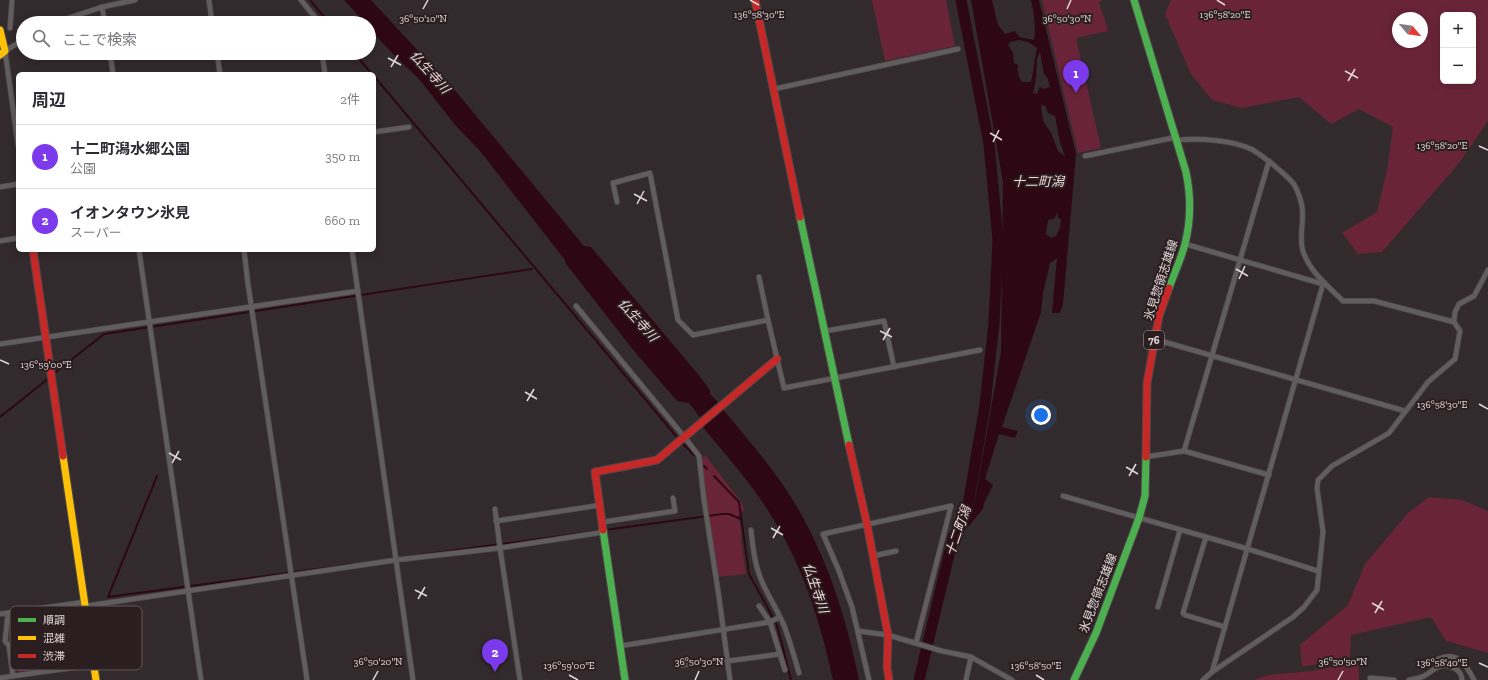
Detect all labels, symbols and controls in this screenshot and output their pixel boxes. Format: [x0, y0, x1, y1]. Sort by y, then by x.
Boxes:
text: 136°58'30"E [734, 9, 784, 21]
text: 136°58'20"E [1200, 9, 1251, 21]
north arrow [1392, 12, 1428, 48]
map controls [1440, 12, 1476, 84]
button: + [1440, 12, 1476, 48]
text: 36°50'10"N [399, 13, 447, 25]
text: 36°50'30"N [1043, 13, 1092, 25]
search box [16, 16, 376, 60]
icon: search [30, 27, 52, 49]
text: ここで検索 [62, 31, 137, 49]
water label: 仏生寺川 [407, 48, 454, 98]
button: − [1440, 48, 1476, 84]
pin: 1 [1063, 60, 1089, 93]
text: 周辺 [32, 90, 66, 110]
text: 2件 [340, 92, 360, 107]
text: 十二町潟水郷公園 [70, 140, 190, 158]
text: 136°58'20"E [1417, 140, 1468, 152]
text: 1 [42, 149, 48, 164]
text: 350 m [325, 149, 360, 164]
text: 公園 [70, 161, 96, 176]
water label: 十二町潟 [1012, 174, 1066, 189]
text: イオンタウン氷見 [70, 204, 190, 222]
text: 2 [42, 213, 48, 228]
text: 660 m [325, 213, 360, 228]
text: スーパー [70, 225, 122, 240]
street label: 氷見惣領志雄線 [1141, 238, 1181, 322]
water label: 仏生寺川 [615, 296, 662, 346]
road number: 76 [1144, 331, 1164, 349]
text: 136°59'00"E [20, 359, 72, 371]
text: 136°58'30"E [1417, 399, 1467, 411]
your location [1031, 405, 1051, 425]
water label: 十二町潟 [942, 502, 974, 558]
street label: 氷見惣領志雄線 [1076, 551, 1120, 635]
water label: 仏生寺川 [800, 561, 832, 617]
legend [10, 606, 142, 670]
text: 順調 [43, 614, 65, 627]
text: 混雑 [43, 632, 65, 645]
pin: 2 [482, 639, 508, 672]
text: 渋滞 [43, 650, 65, 663]
text: 36°50'20"N [354, 656, 403, 668]
text: 36°50'30"N [675, 656, 724, 668]
text: 36°50'50"N [1319, 656, 1368, 668]
text: 136°58'40"E [1417, 657, 1468, 669]
text: 136°59'00"E [543, 660, 595, 672]
text: 136°58'50"E [1011, 660, 1062, 672]

